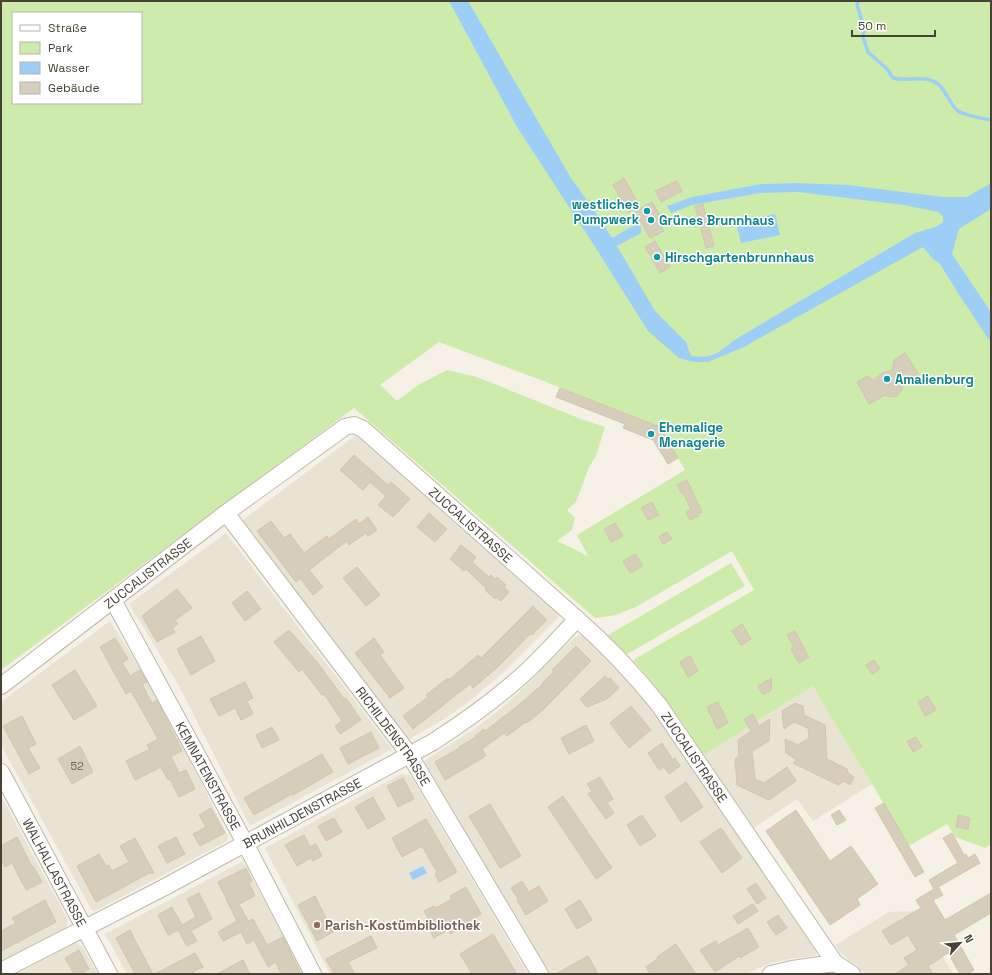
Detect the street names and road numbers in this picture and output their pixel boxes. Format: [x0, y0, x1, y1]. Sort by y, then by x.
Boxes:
street label: ZUCCALISTRASSE [426, 483, 516, 566]
street label: ZUCCALISTRASSE [100, 534, 195, 612]
street label: RICHILDENSTRASSE [352, 683, 434, 789]
street label: ZUCCALISTRASSE [658, 708, 732, 806]
street label: KEMNATENSTRASSE [172, 719, 245, 833]
street label: BRUNHILDENSTRASSE [240, 774, 364, 852]
street label: WALHALLASTRASSE [19, 815, 91, 930]

